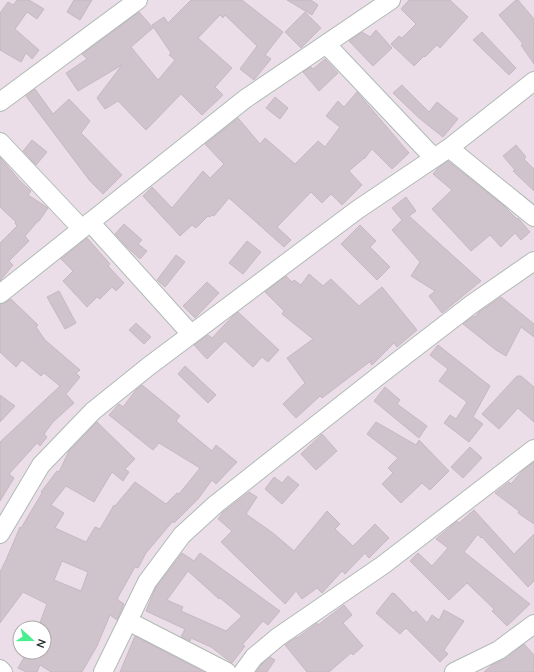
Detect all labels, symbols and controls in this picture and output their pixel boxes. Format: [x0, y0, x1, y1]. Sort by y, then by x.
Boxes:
north arrow [12, 620, 52, 660]
text: N [32, 637, 49, 650]

